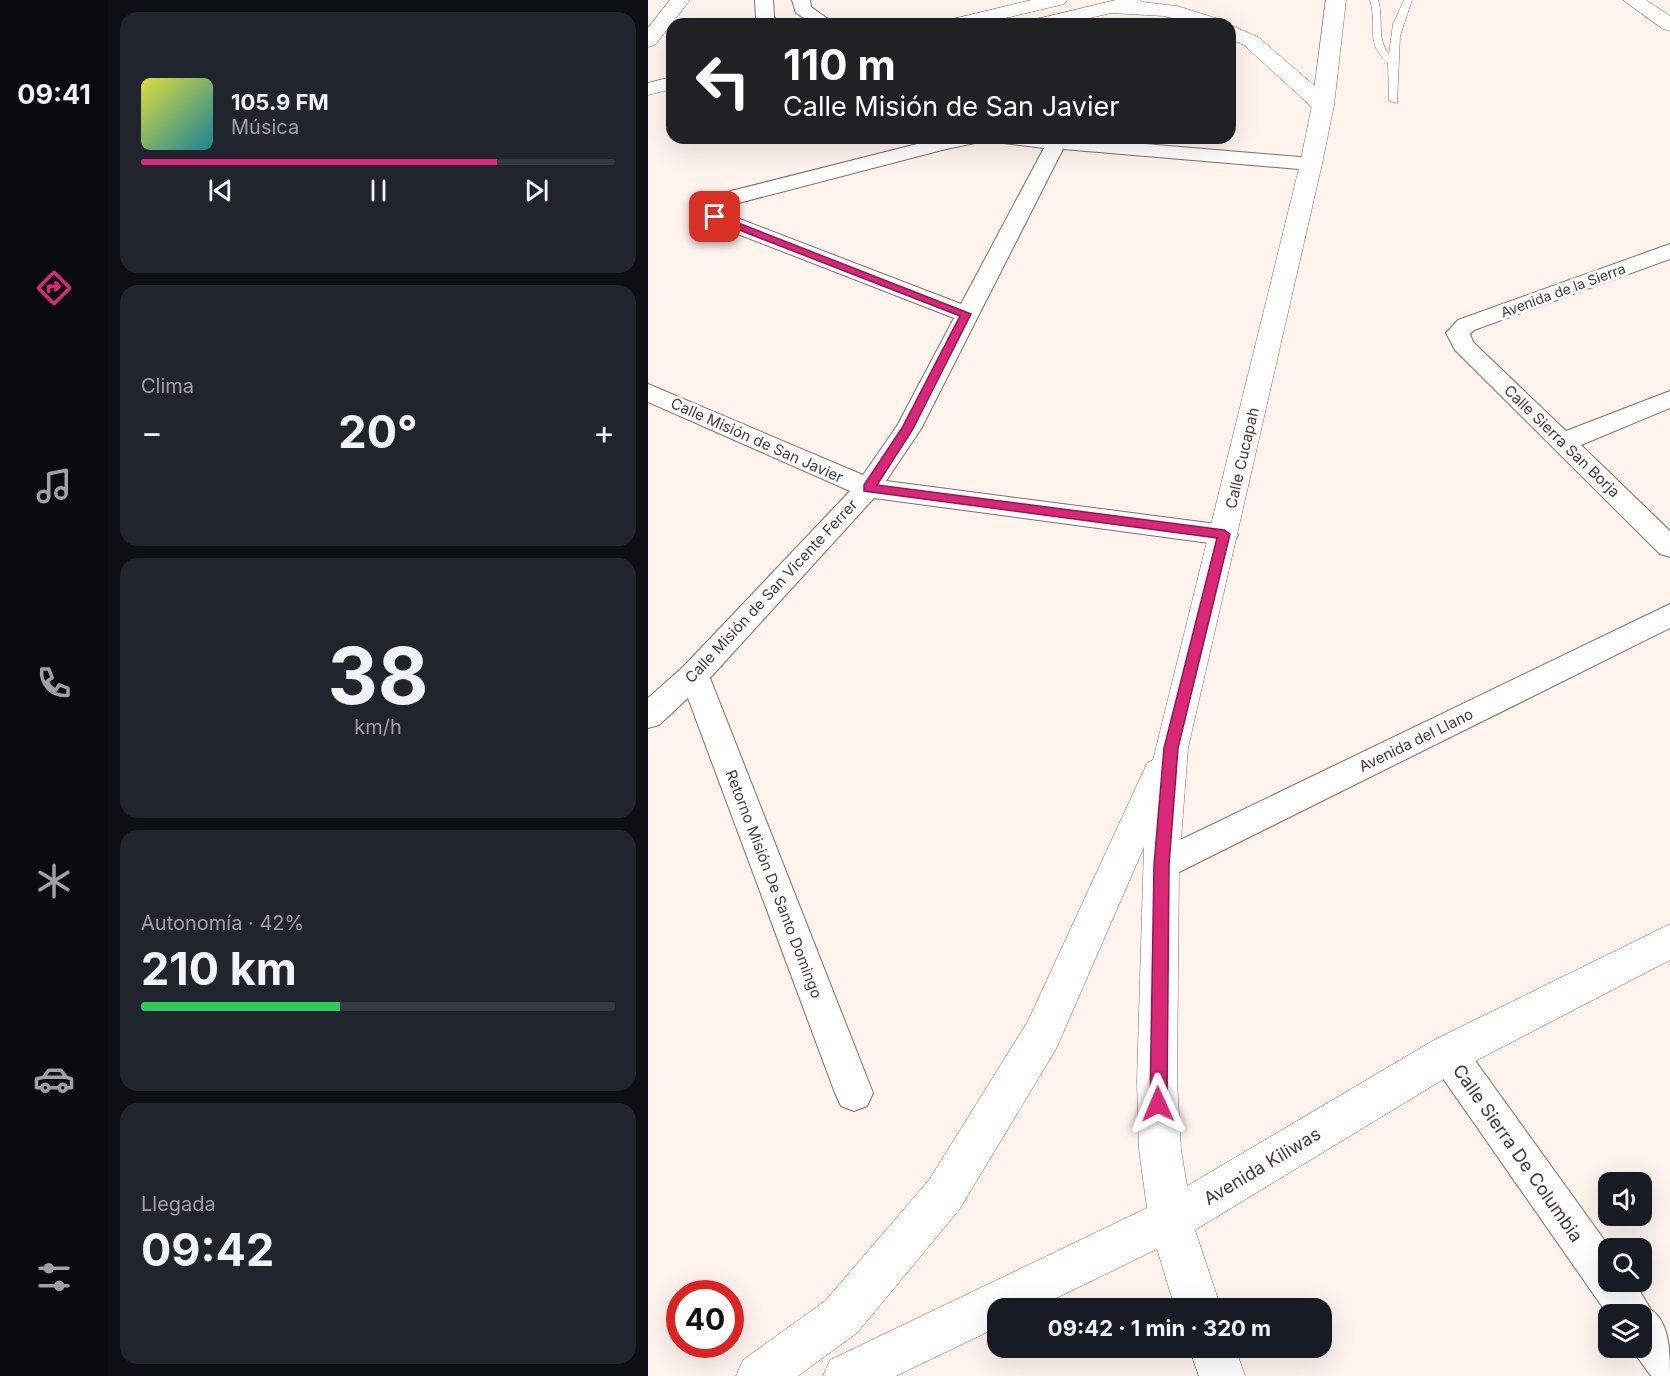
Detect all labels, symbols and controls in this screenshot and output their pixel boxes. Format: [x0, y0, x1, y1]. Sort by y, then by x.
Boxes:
text: 110 m [783, 39, 896, 90]
icon: left [684, 42, 762, 120]
text: 09:41 [17, 78, 91, 111]
text: 105.9 FM [231, 89, 329, 115]
text: Calle Misión de San Javier [783, 90, 1119, 123]
text: Música [231, 115, 299, 139]
icon: previous [204, 174, 237, 207]
icon: pause [362, 174, 395, 207]
icon: next [520, 174, 553, 207]
pin [689, 191, 740, 242]
icon: arrive [698, 200, 731, 233]
street label: Avenida de la Sierra [1498, 260, 1628, 320]
icon: directions [33, 267, 75, 309]
text: Clima [141, 374, 194, 398]
street label: Calle Sierra San Borja [1500, 381, 1624, 501]
street label: Calle Misión de San Javier [668, 393, 847, 487]
text: 20° [338, 404, 418, 459]
street label: Calle Cucapah [1221, 406, 1263, 510]
text: − [141, 412, 163, 452]
text: + [593, 412, 615, 452]
icon: music [33, 465, 75, 507]
street label: Calle Misión de San Vicente Ferrer [681, 495, 861, 687]
text: 38 [327, 628, 429, 723]
icon: phone [33, 662, 75, 704]
street label: Avenida del Llano [1356, 704, 1476, 776]
text: km/h [354, 715, 402, 739]
street label: Retorno Misión De Santo Domingo [722, 767, 826, 1001]
icon: climate [33, 860, 75, 902]
text: Autonomía · 42% [141, 911, 304, 935]
text: 210 km [141, 941, 297, 996]
icon: car [33, 1058, 75, 1100]
street label: Calle Sierra De Columbia [1449, 1060, 1587, 1246]
position arrow [1126, 1072, 1190, 1136]
street label: Avenida Kiliwas [1200, 1123, 1324, 1209]
map controls [1598, 1172, 1652, 1358]
button: sound [1598, 1172, 1652, 1226]
text: Llegada [141, 1192, 216, 1216]
text: 09:42 [141, 1222, 274, 1277]
button: search [1598, 1238, 1652, 1292]
icon: filters [33, 1256, 75, 1298]
speed limit sign: 40 [666, 1280, 744, 1358]
button: layers [1598, 1304, 1652, 1358]
text: 09:42 · 1 min · 320 m [1048, 1315, 1271, 1341]

